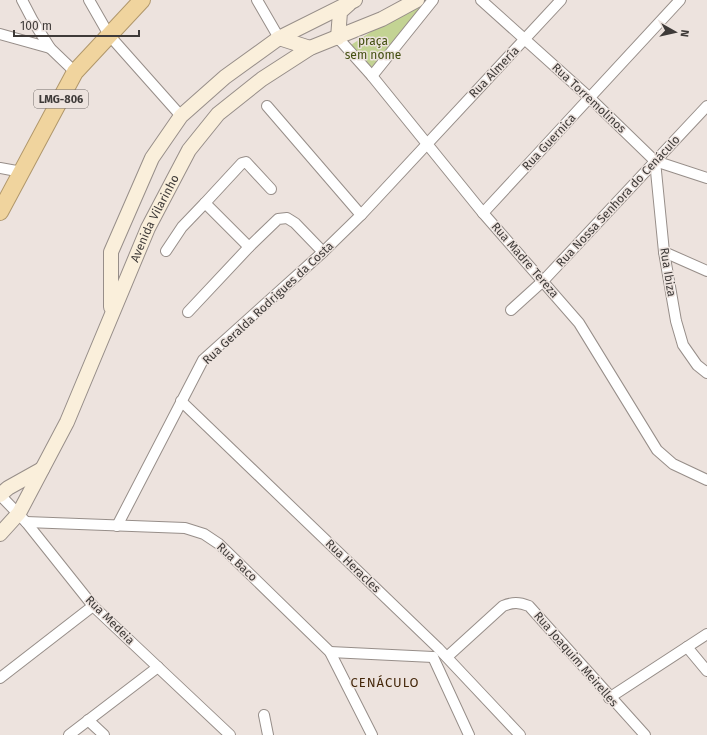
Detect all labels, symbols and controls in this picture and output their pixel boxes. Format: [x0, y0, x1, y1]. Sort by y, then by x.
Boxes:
scale bar [14, 12, 139, 38]
north arrow [655, 12, 695, 52]
text: 100 m [20, 19, 52, 33]
text: N [677, 29, 691, 38]
park label: praça sem nome [345, 34, 401, 62]
street label: Rua Almería [466, 44, 522, 100]
street label: Rua Torremolinos [549, 60, 629, 136]
road number: LMG-806 [34, 90, 88, 108]
street label: Rua Guernica [519, 111, 579, 173]
street label: Rua Nossa Senhora do Cenáculo [553, 132, 683, 270]
street label: Avenida Vilarinho [128, 172, 182, 264]
street label: Rua Madre Tereza [488, 219, 562, 301]
street label: Rua Geralda Rodrigues da Costa [200, 239, 336, 367]
street label: Rua Ibiza [657, 246, 679, 298]
street label: Rua Heracles [323, 536, 384, 596]
street label: Rua Baco [214, 540, 260, 584]
street label: Rua Medeia [83, 593, 137, 647]
street label: Rua Joaquim Meirelles [531, 609, 621, 710]
district label: CENÁCULO [350, 675, 420, 690]

